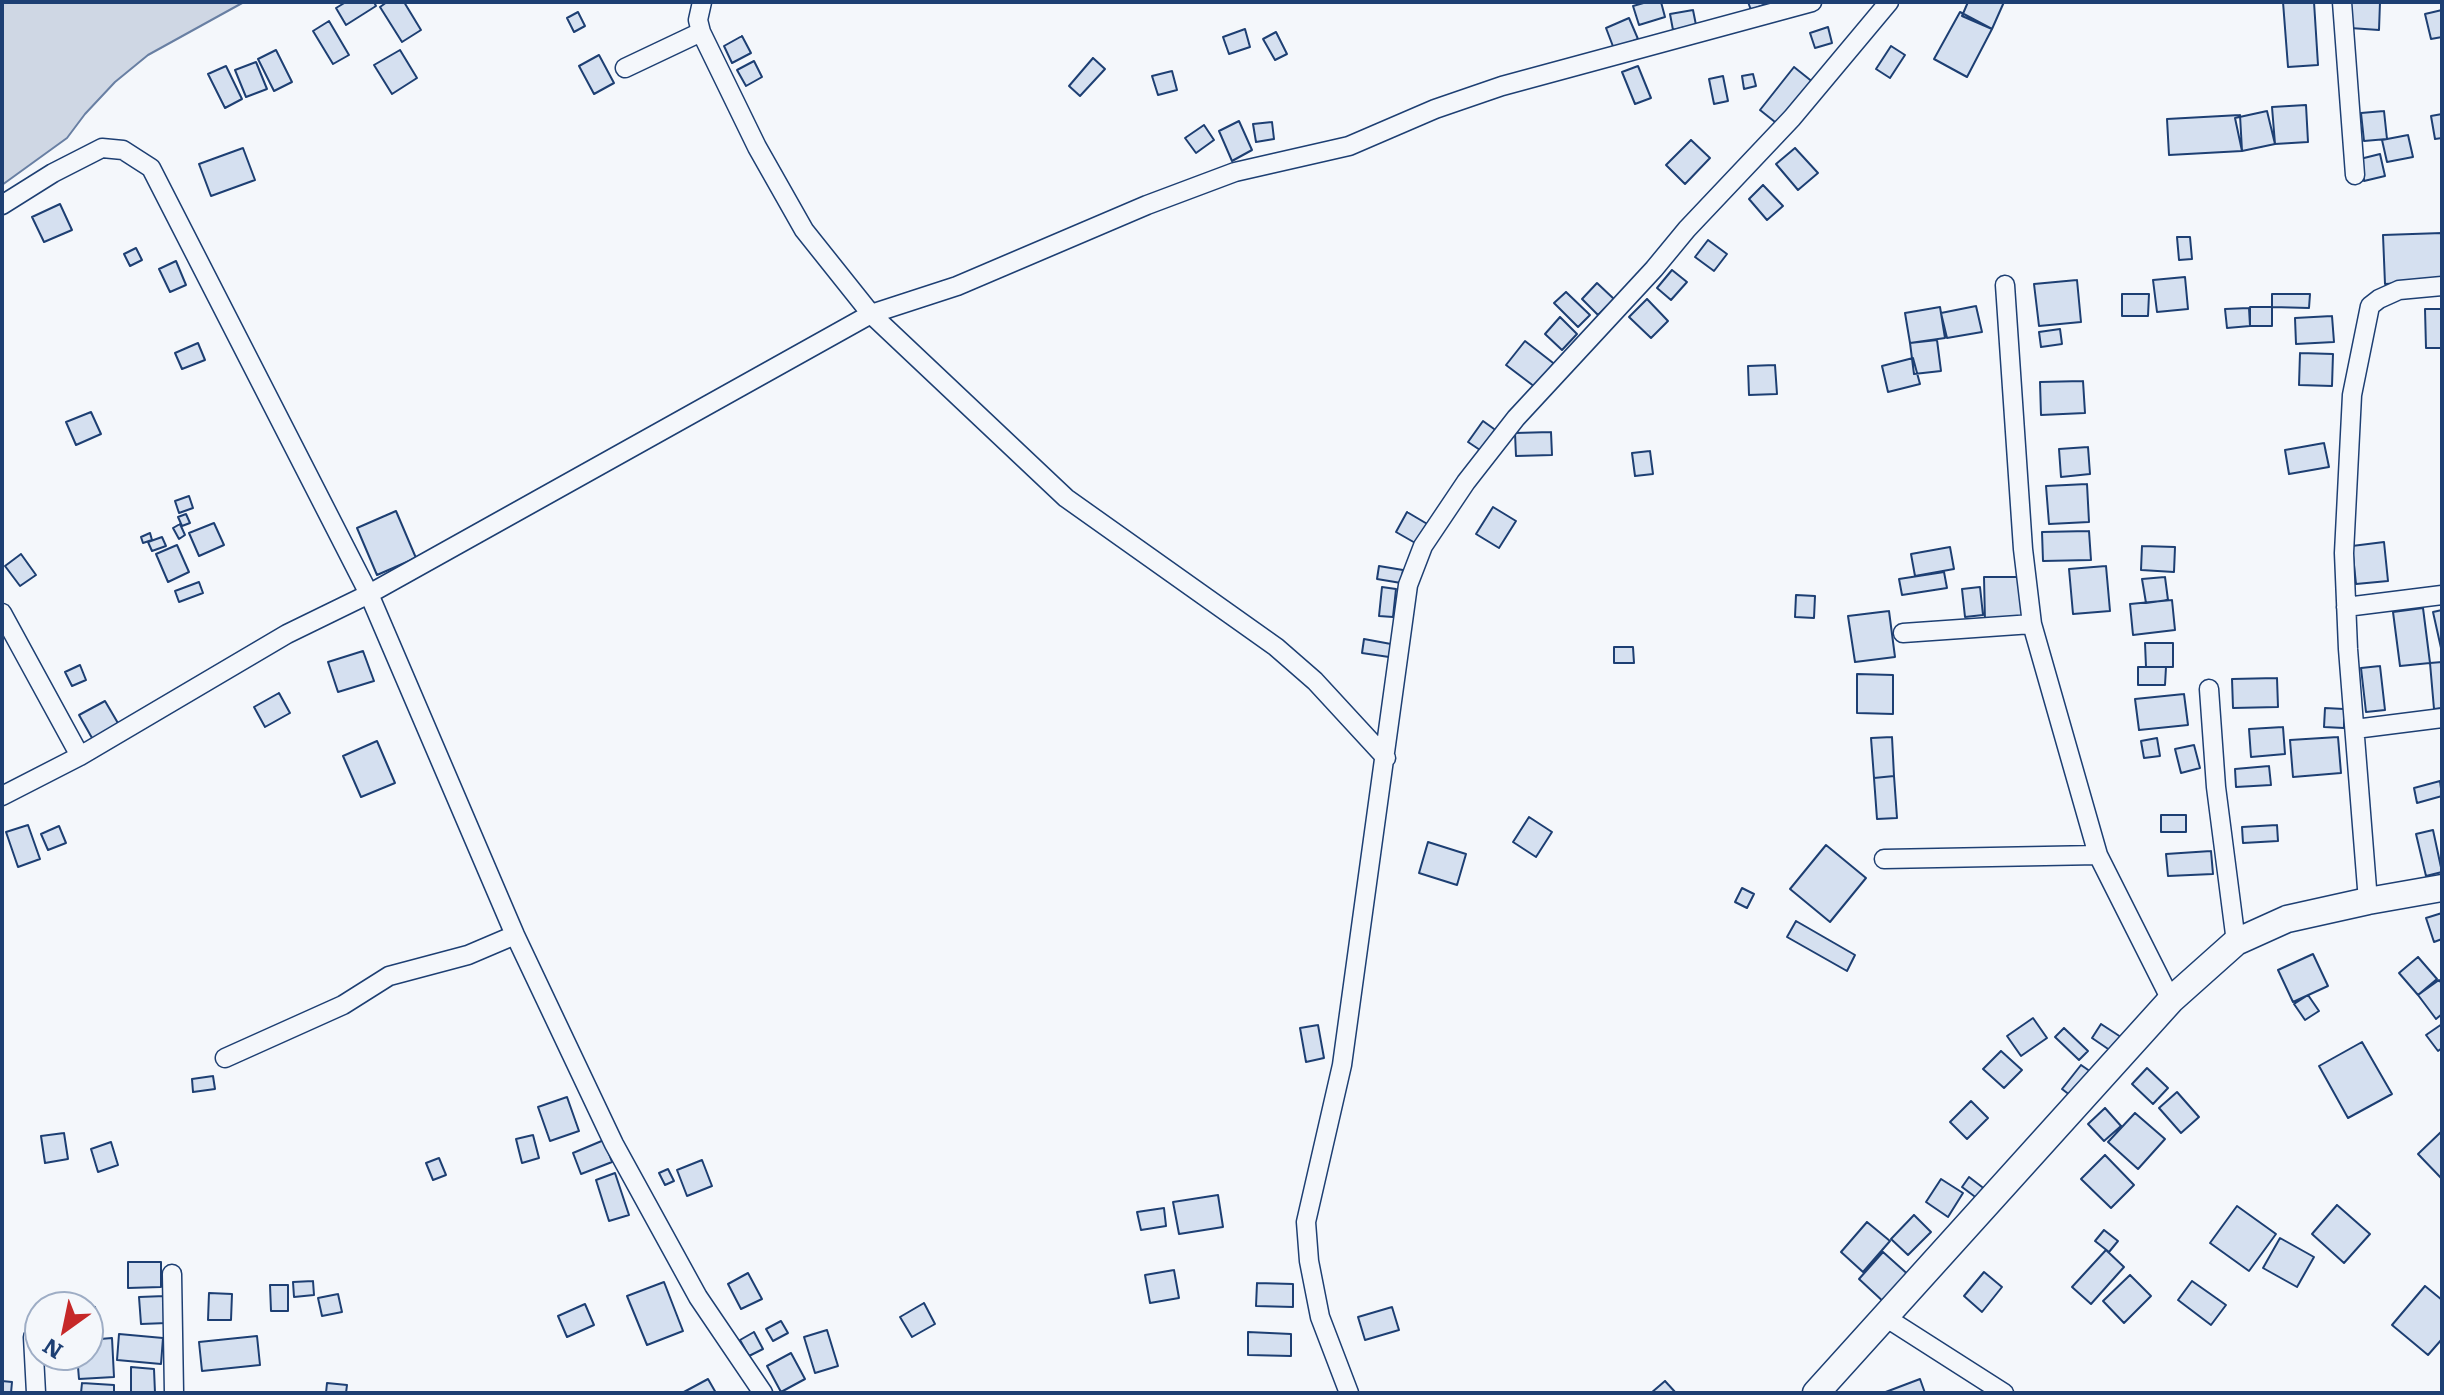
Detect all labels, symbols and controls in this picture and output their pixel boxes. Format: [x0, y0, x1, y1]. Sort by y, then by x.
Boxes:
north arrow [24, 1291, 104, 1371]
text: N [35, 1331, 68, 1369]

